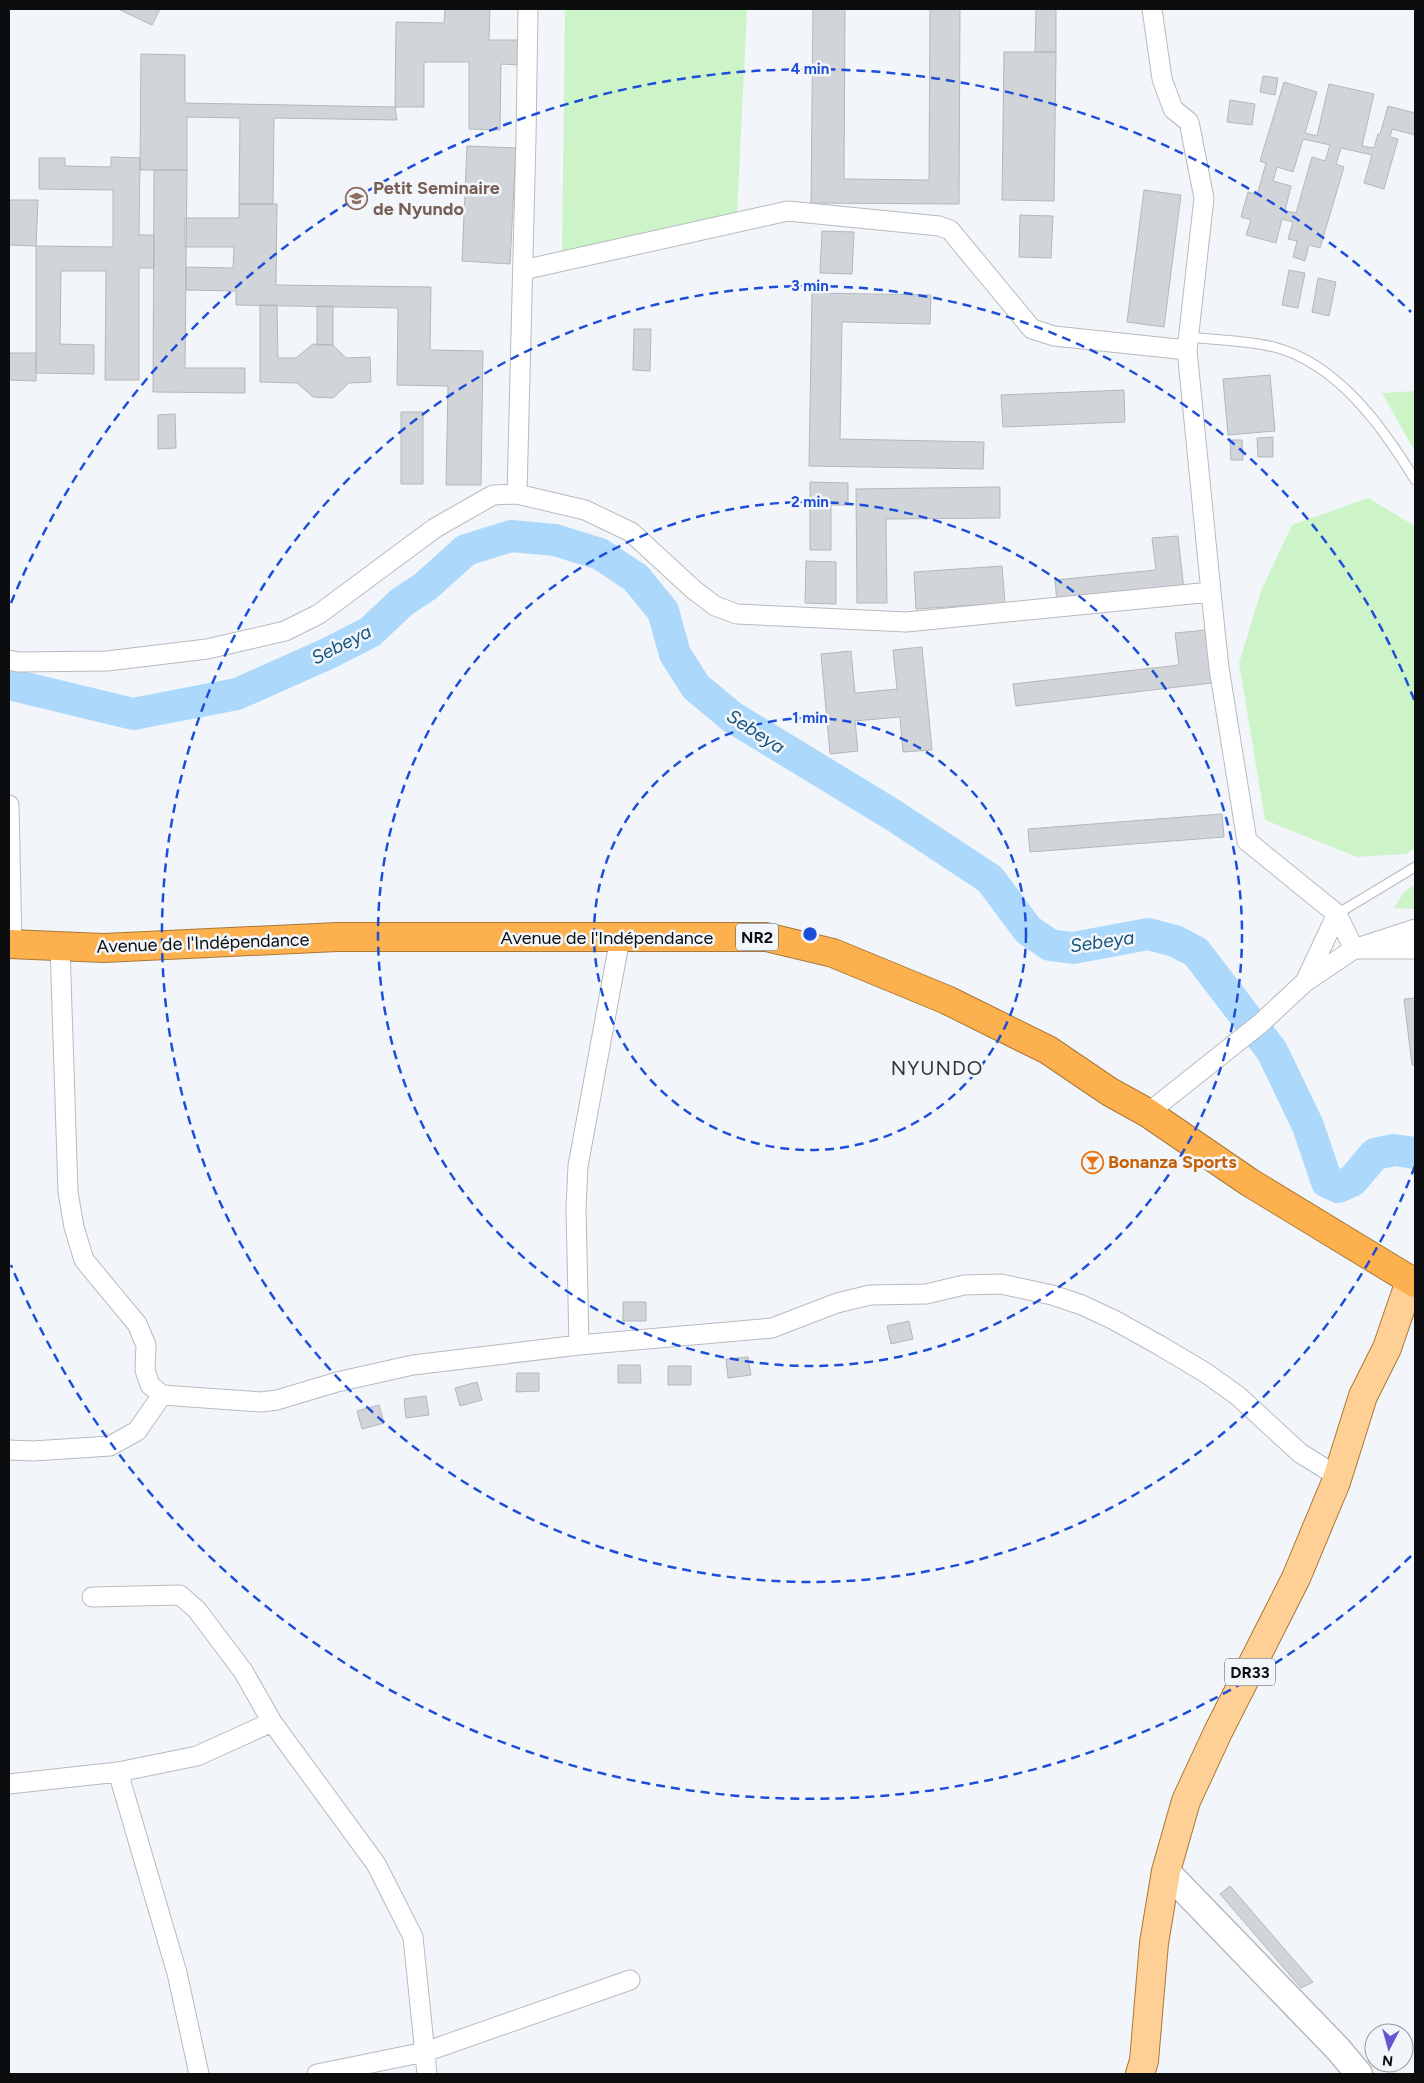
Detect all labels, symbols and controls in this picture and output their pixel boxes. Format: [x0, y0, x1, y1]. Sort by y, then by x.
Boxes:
text: 4 min [791, 60, 829, 78]
place label: Petit Seminaire de Nyundo [373, 177, 500, 220]
school or university icon: Petit Seminaire de Nyundo [345, 186, 369, 210]
text: 3 min [791, 277, 829, 295]
text: 2 min [791, 493, 829, 511]
water label: Sebeya [307, 620, 375, 669]
water label: Sebeya [722, 704, 789, 759]
text: 1 min [792, 709, 828, 727]
road number: NR2 [736, 924, 778, 950]
centre of rings [801, 925, 819, 943]
water label: Sebeya [1069, 926, 1136, 957]
street label: Avenue de l'Indépendance [501, 927, 714, 949]
street label: Avenue de l'Indépendance [96, 928, 310, 958]
district label: NYUNDO [891, 1056, 983, 1080]
bar icon: Bonanza Sports [1080, 1150, 1104, 1174]
place label: Bonanza Sports [1108, 1151, 1237, 1173]
road number: DR33 [1225, 1658, 1275, 1685]
north arrow [1364, 2023, 1414, 2073]
text: N [1381, 2051, 1394, 2069]

